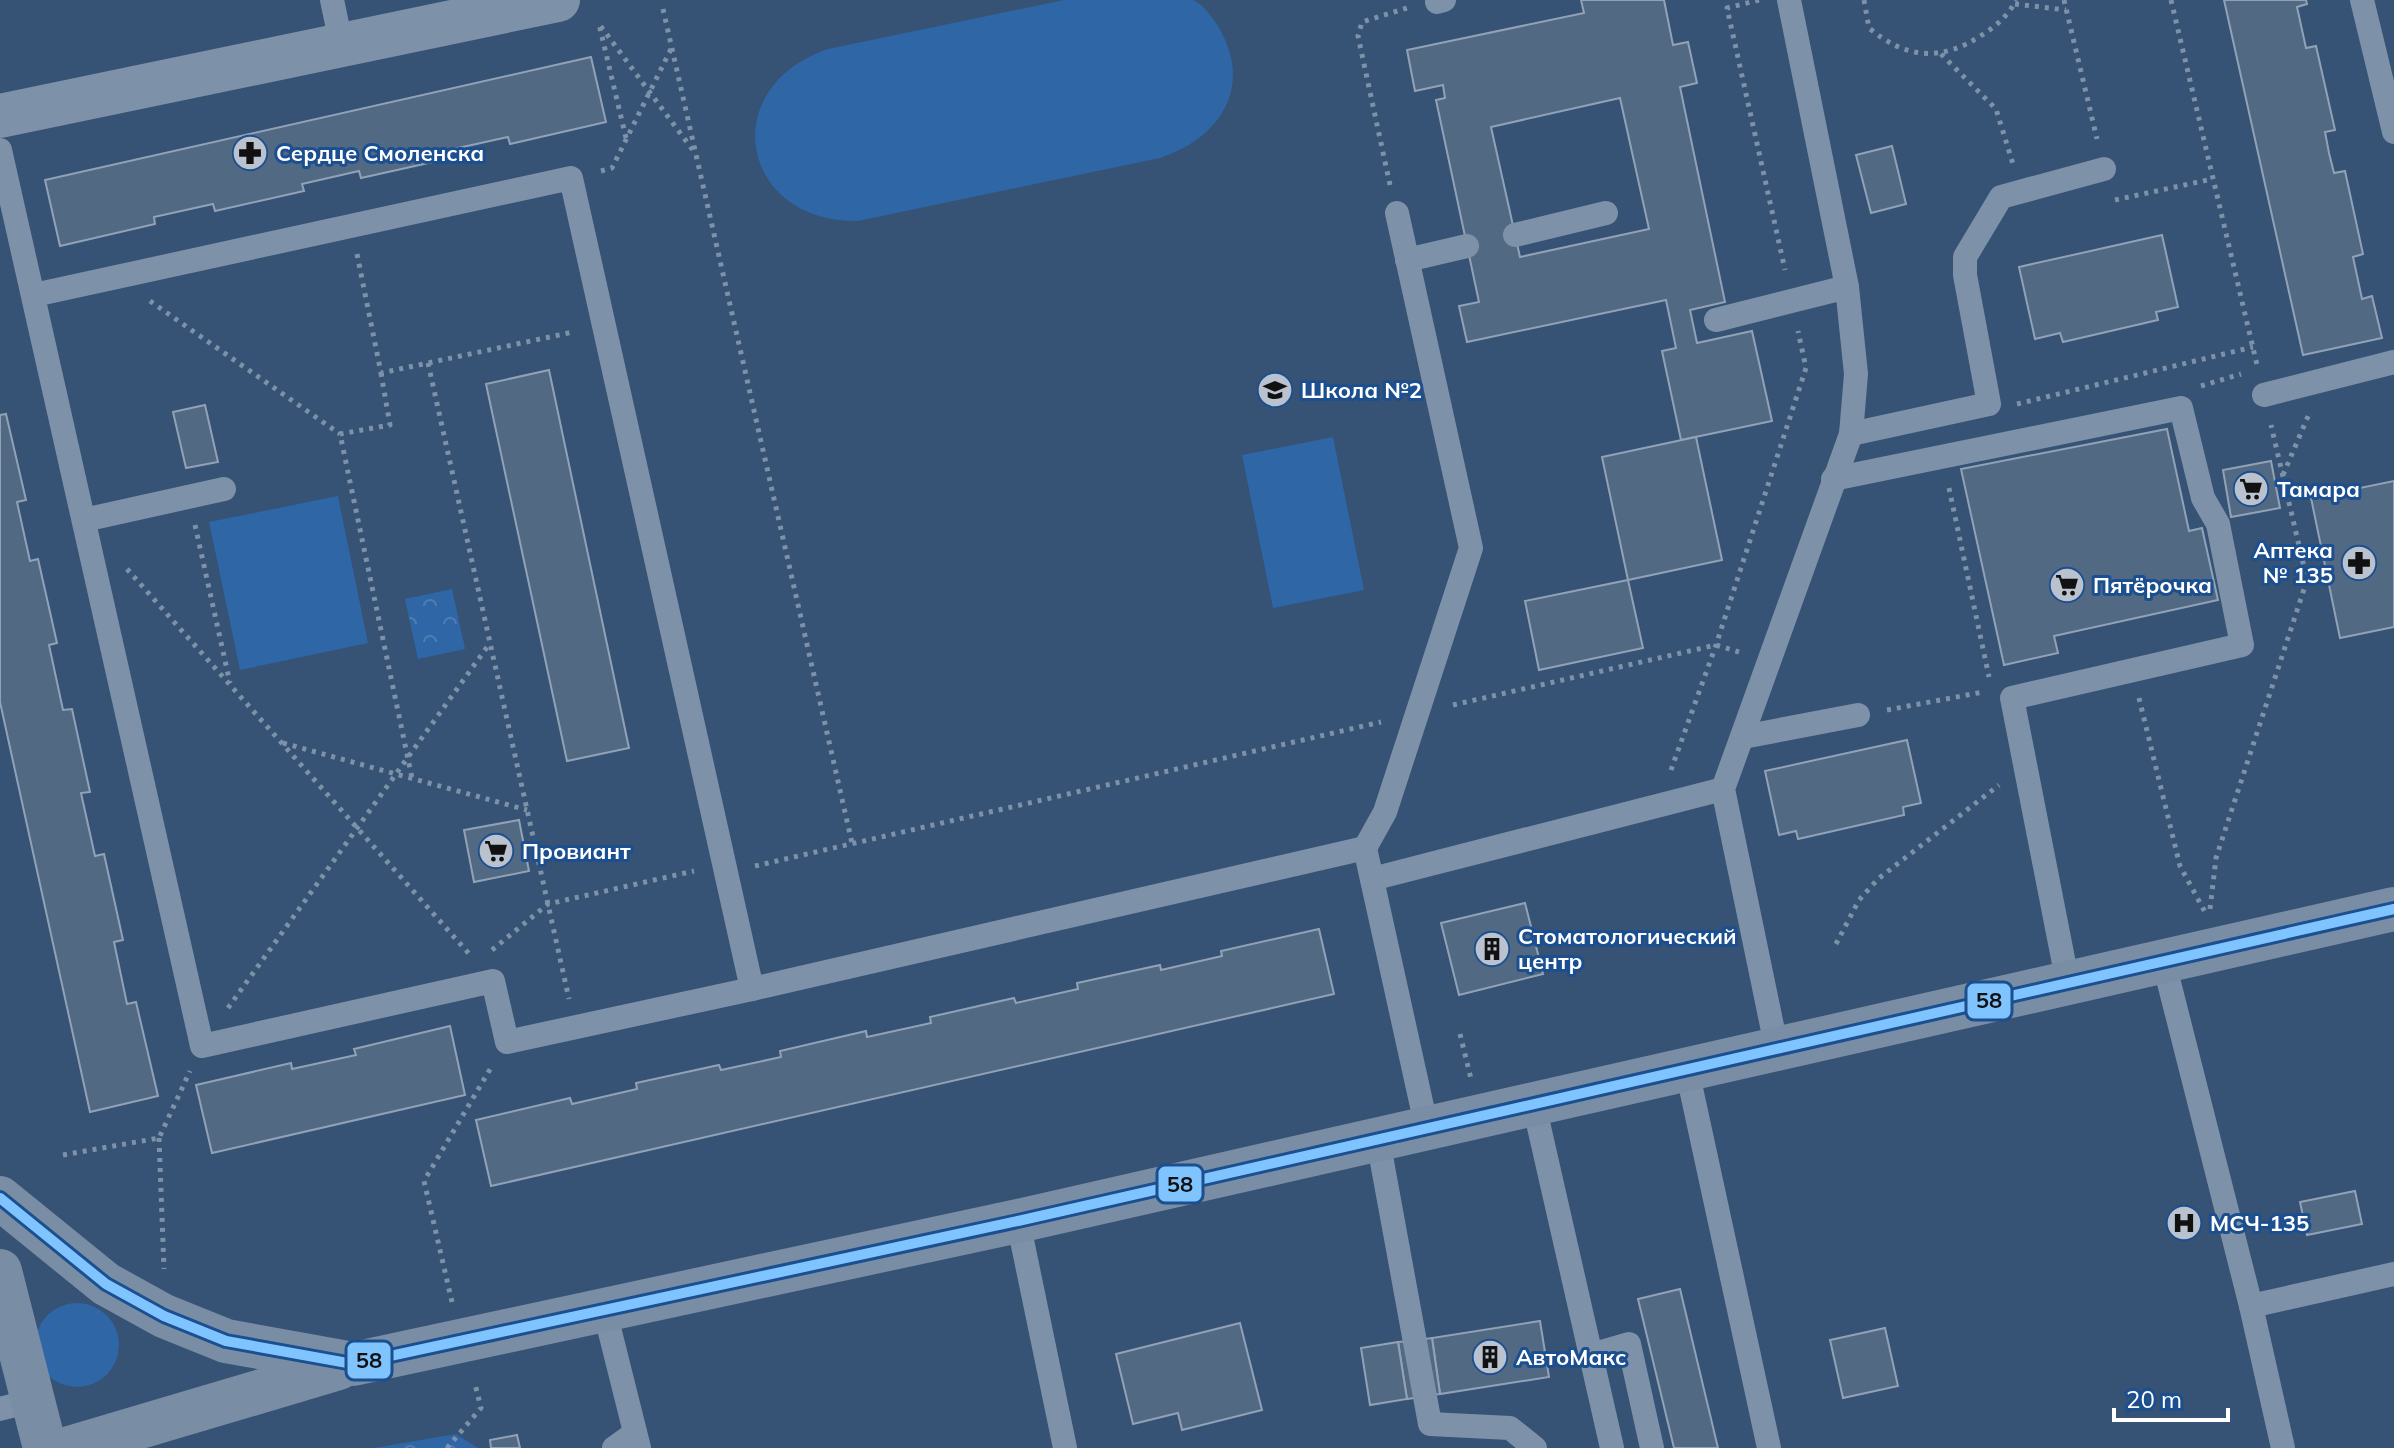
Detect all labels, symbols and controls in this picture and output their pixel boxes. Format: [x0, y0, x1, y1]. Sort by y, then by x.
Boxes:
pharmacy icon: Сердце Смоленска [231, 134, 269, 172]
place label: Сердце Смоленска [276, 139, 484, 167]
school or university icon: Школа №2 [1256, 371, 1294, 409]
place label: Школа №2 [1301, 376, 1422, 404]
supermarket icon: Тамара [2232, 470, 2270, 508]
place label: Тамара [2277, 475, 2360, 503]
place label: Аптека № 135 [2254, 536, 2333, 589]
pharmacy icon: Аптека № 135 [2340, 544, 2378, 582]
supermarket icon: Пятёрочка [2048, 566, 2086, 604]
place label: Пятёрочка [2093, 571, 2212, 599]
supermarket icon: Провиант [477, 832, 515, 870]
place label: Провиант [522, 837, 631, 865]
place label: Стоматологический центр [1518, 922, 1737, 975]
building icon: Стоматологический центр [1473, 930, 1511, 968]
line badge: 58 [1966, 982, 2012, 1020]
text: 58 [1976, 986, 2002, 1014]
line badge: 58 [1157, 1165, 1203, 1203]
text: 58 [1167, 1170, 1193, 1198]
hospital icon: МСЧ-135 [2165, 1204, 2203, 1242]
place label: МСЧ-135 [2210, 1209, 2309, 1237]
building icon: АвтоМакс [1471, 1338, 1509, 1376]
line badge: 58 [346, 1341, 392, 1380]
place label: АвтоМакс [1516, 1343, 1626, 1371]
text: 58 [356, 1346, 382, 1374]
scale bar [2114, 1372, 2228, 1422]
text: 20 m [2126, 1384, 2182, 1414]

